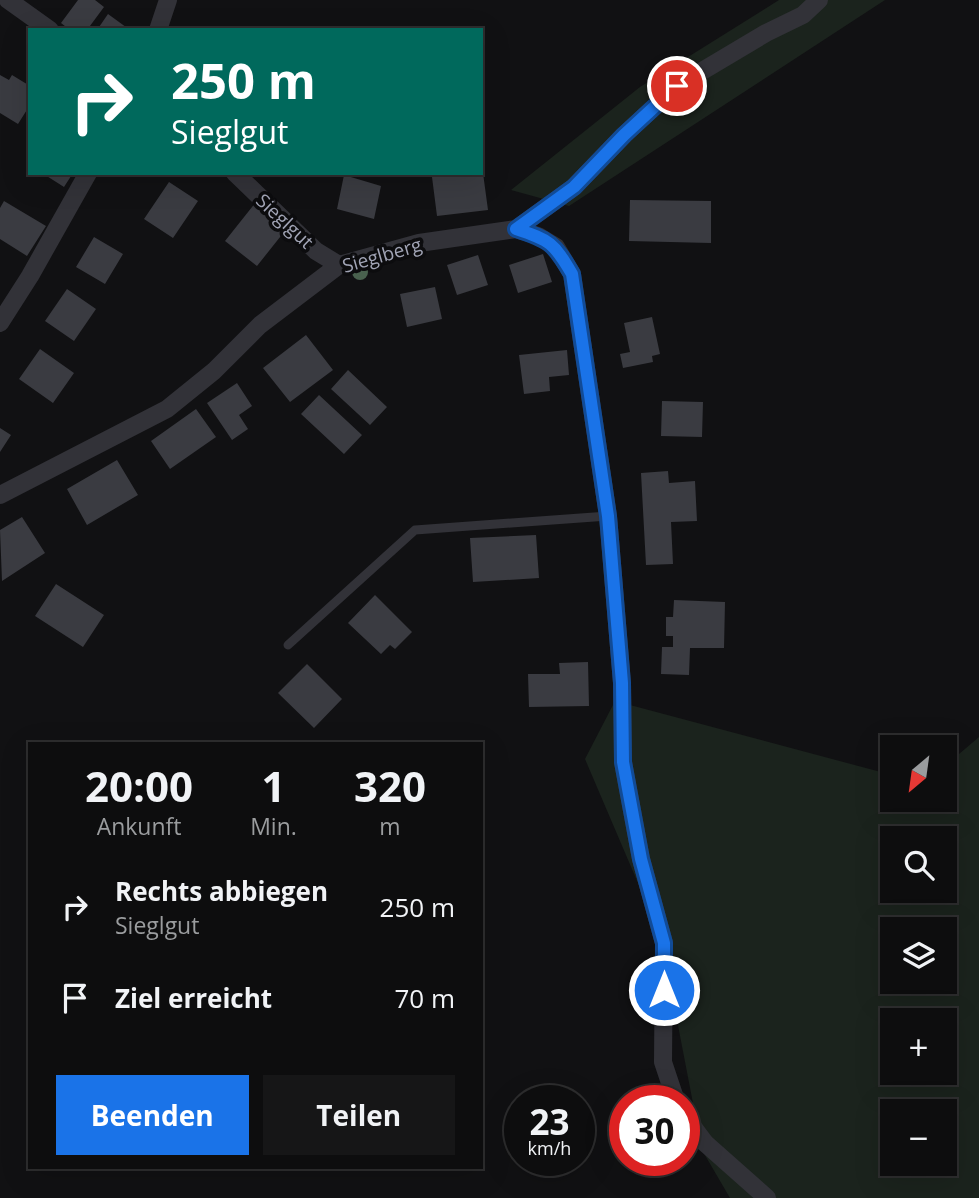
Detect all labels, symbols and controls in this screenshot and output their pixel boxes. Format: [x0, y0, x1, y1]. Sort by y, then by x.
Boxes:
text: 250 m [171, 47, 316, 113]
icon: right [56, 56, 147, 147]
pin [647, 56, 707, 116]
icon: arrive [658, 67, 696, 105]
text: Sieglgut [171, 110, 288, 153]
street label: Sieglgut [251, 188, 320, 254]
street label: Sieglberg [339, 231, 425, 279]
north arrow [880, 735, 957, 812]
map controls [880, 735, 957, 1176]
text: 20:00 [85, 757, 193, 814]
text: 1 [261, 757, 286, 814]
text: 320 [354, 757, 426, 814]
text: Ankunft [97, 810, 182, 842]
text: Min. [250, 810, 297, 842]
text: m [379, 810, 401, 842]
button: search [880, 826, 957, 903]
text: Rechts abbiegen [115, 873, 328, 909]
icon: right [56, 888, 94, 926]
text: 250 m [380, 889, 455, 925]
text: Sieglgut [115, 909, 199, 941]
button: layers [880, 917, 957, 994]
position arrow [627, 953, 701, 1027]
icon: arrive [56, 979, 94, 1017]
text: Ziel erreicht [115, 980, 272, 1016]
text: 70 m [394, 980, 455, 1016]
button: + [880, 1008, 957, 1085]
button: Beenden [56, 1075, 249, 1155]
button: Teilen [263, 1075, 455, 1155]
speed limit sign: 30 [609, 1085, 700, 1176]
text: 23 [529, 1098, 570, 1145]
button: − [880, 1099, 957, 1176]
text: km/h [528, 1136, 571, 1160]

